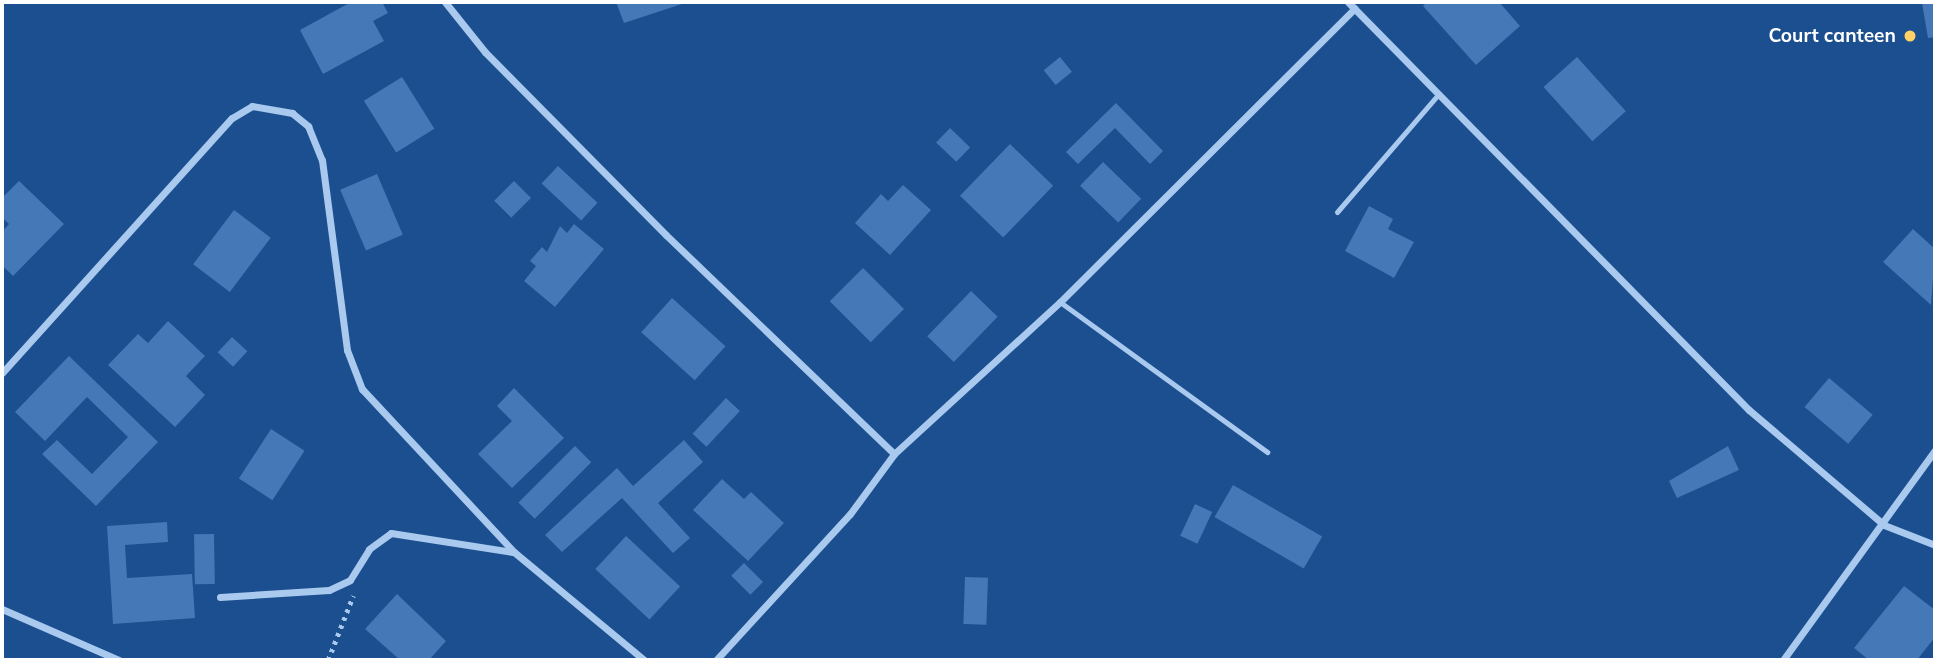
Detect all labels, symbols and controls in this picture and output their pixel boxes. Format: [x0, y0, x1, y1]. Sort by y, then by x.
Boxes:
place label: Court canteen [1769, 25, 1896, 47]
marker: Court canteen [1902, 28, 1918, 44]

